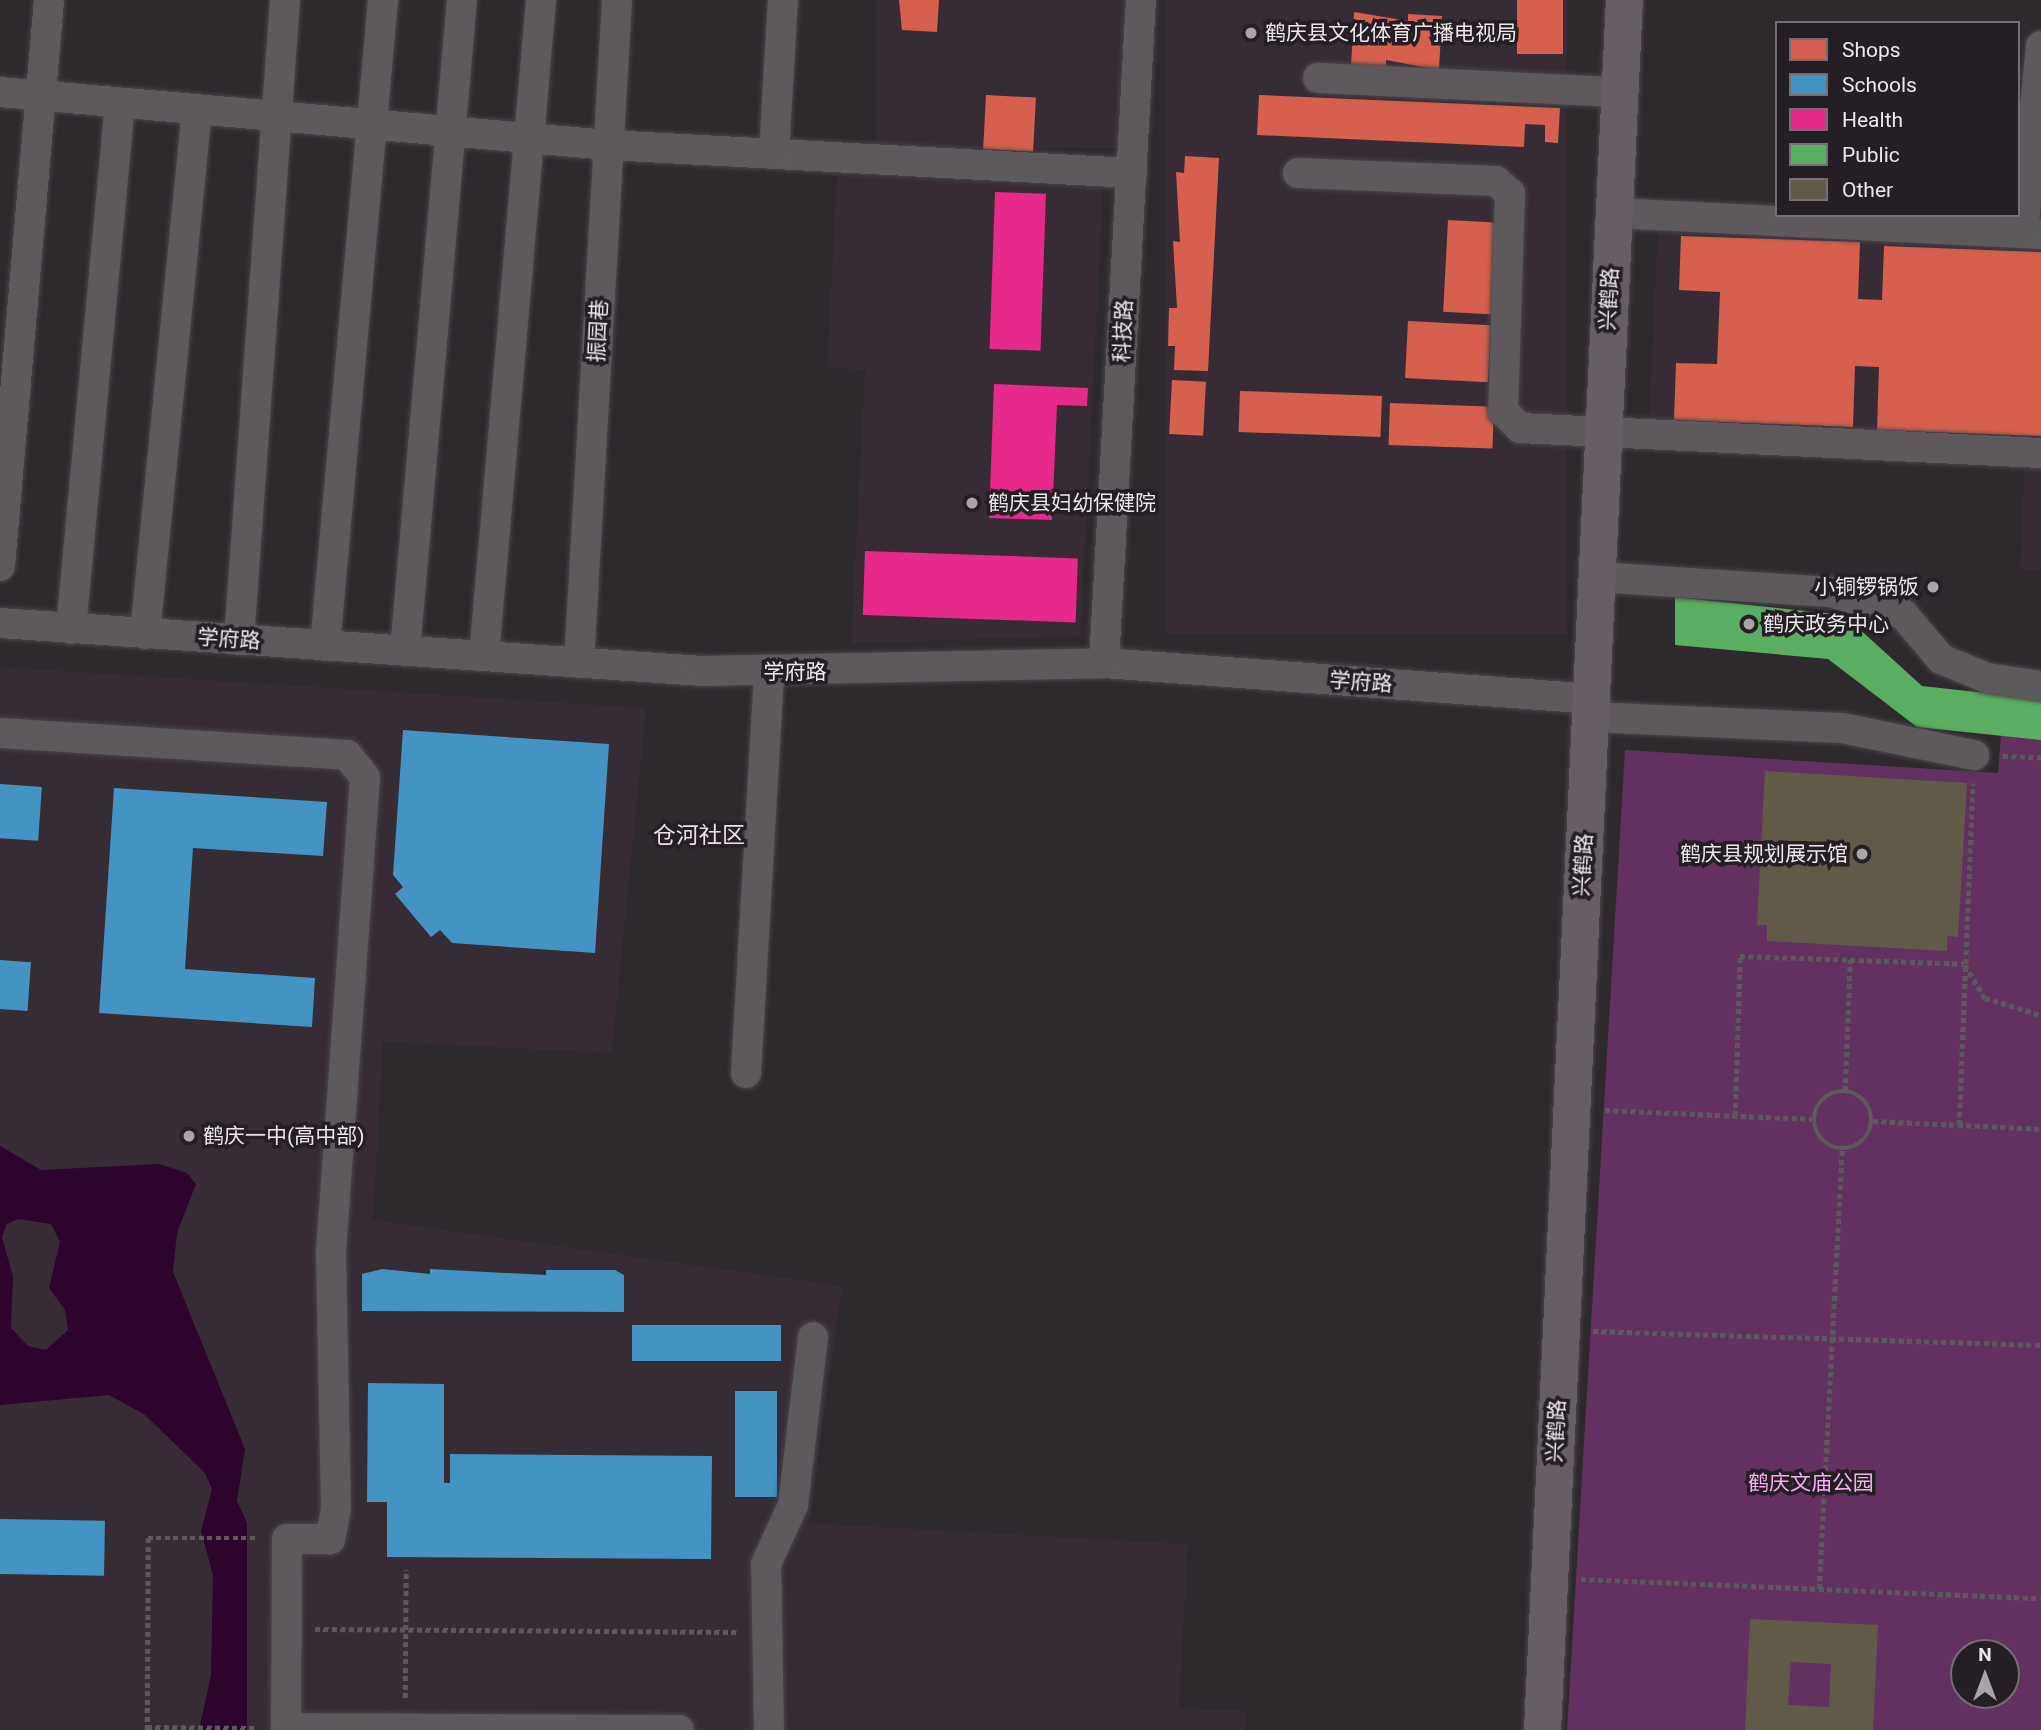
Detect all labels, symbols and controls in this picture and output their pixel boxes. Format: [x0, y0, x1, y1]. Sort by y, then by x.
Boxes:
place label: 鹤庆县文化体育广播电视局 [1265, 20, 1517, 46]
legend [1775, 21, 2020, 217]
marker: 鹤庆县文化体育广播电视局 [1243, 25, 1259, 41]
text: Shops [1842, 38, 1901, 62]
text: Schools [1842, 73, 1917, 97]
text: Health [1842, 108, 1903, 132]
text: Public [1842, 143, 1900, 167]
text: Other [1842, 178, 1893, 202]
street label: 兴鹤路 [1595, 267, 1623, 331]
street label: 振园巷 [584, 299, 612, 363]
street label: 科技路 [1109, 299, 1137, 363]
place label: 鹤庆县妇幼保健院 [988, 490, 1156, 516]
marker: 鹤庆县妇幼保健院 [962, 493, 982, 513]
place label: 小铜锣锅饭 [1814, 574, 1919, 600]
marker: 小铜锣锅饭 [1925, 579, 1941, 595]
place label: 鹤庆政务中心 [1763, 611, 1889, 637]
marker: 鹤庆政务中心 [1741, 616, 1757, 632]
street label: 学府路 [197, 624, 261, 654]
street label: 学府路 [764, 659, 826, 685]
street label: 学府路 [1329, 667, 1393, 697]
district label: 仓河社区 [653, 822, 745, 850]
street label: 兴鹤路 [1569, 833, 1597, 897]
place label: 鹤庆县规划展示馆 [1680, 841, 1848, 867]
marker: 鹤庆县规划展示馆 [1854, 846, 1870, 862]
place label: 鹤庆一中(高中部) [203, 1123, 364, 1149]
marker: 鹤庆一中(高中部) [181, 1128, 197, 1144]
street label: 兴鹤路 [1542, 1399, 1570, 1463]
park label: 鹤庆文庙公园 [1748, 1470, 1874, 1496]
north arrow [1950, 1639, 2020, 1709]
text: N [1978, 1643, 1992, 1666]

